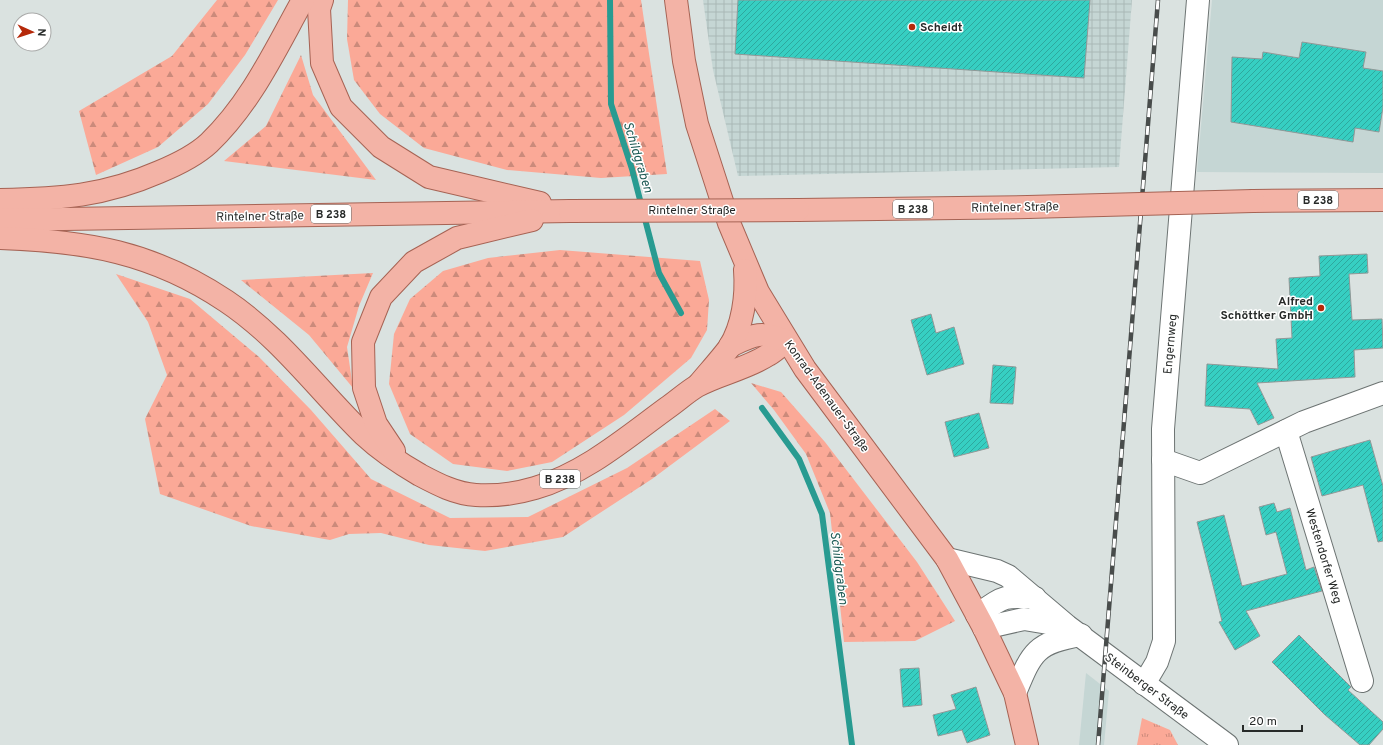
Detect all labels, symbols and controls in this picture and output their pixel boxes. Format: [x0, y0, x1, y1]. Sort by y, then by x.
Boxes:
north arrow [12, 12, 52, 52]
place label: Scheidt [920, 20, 963, 36]
marker: Scheidt [907, 22, 917, 32]
text: N [34, 28, 48, 37]
water label: Schildgraben [619, 120, 655, 195]
road number: B 238 [1298, 191, 1338, 209]
street label: Rintelner Straße [971, 199, 1059, 217]
road number: B 238 [893, 200, 933, 218]
street label: Rintelner Straße [648, 203, 736, 219]
road number: B 238 [311, 205, 351, 223]
street label: Rintelner Straße [216, 208, 304, 226]
place label: Alfred Schöttker GmbH [1221, 294, 1313, 324]
marker: Alfred Schöttker GmbH [1316, 303, 1326, 313]
street label: Engernweg [1160, 313, 1182, 375]
street label: Konrad-Adenauer-Straße [780, 337, 872, 456]
road number: B 238 [540, 470, 580, 488]
street label: Westendorfer Weg [1301, 507, 1345, 606]
water label: Schildgraben [826, 531, 850, 606]
street label: Steinberger Straße [1101, 650, 1192, 724]
scale bar [1243, 707, 1302, 733]
text: 20 m [1249, 714, 1277, 730]

